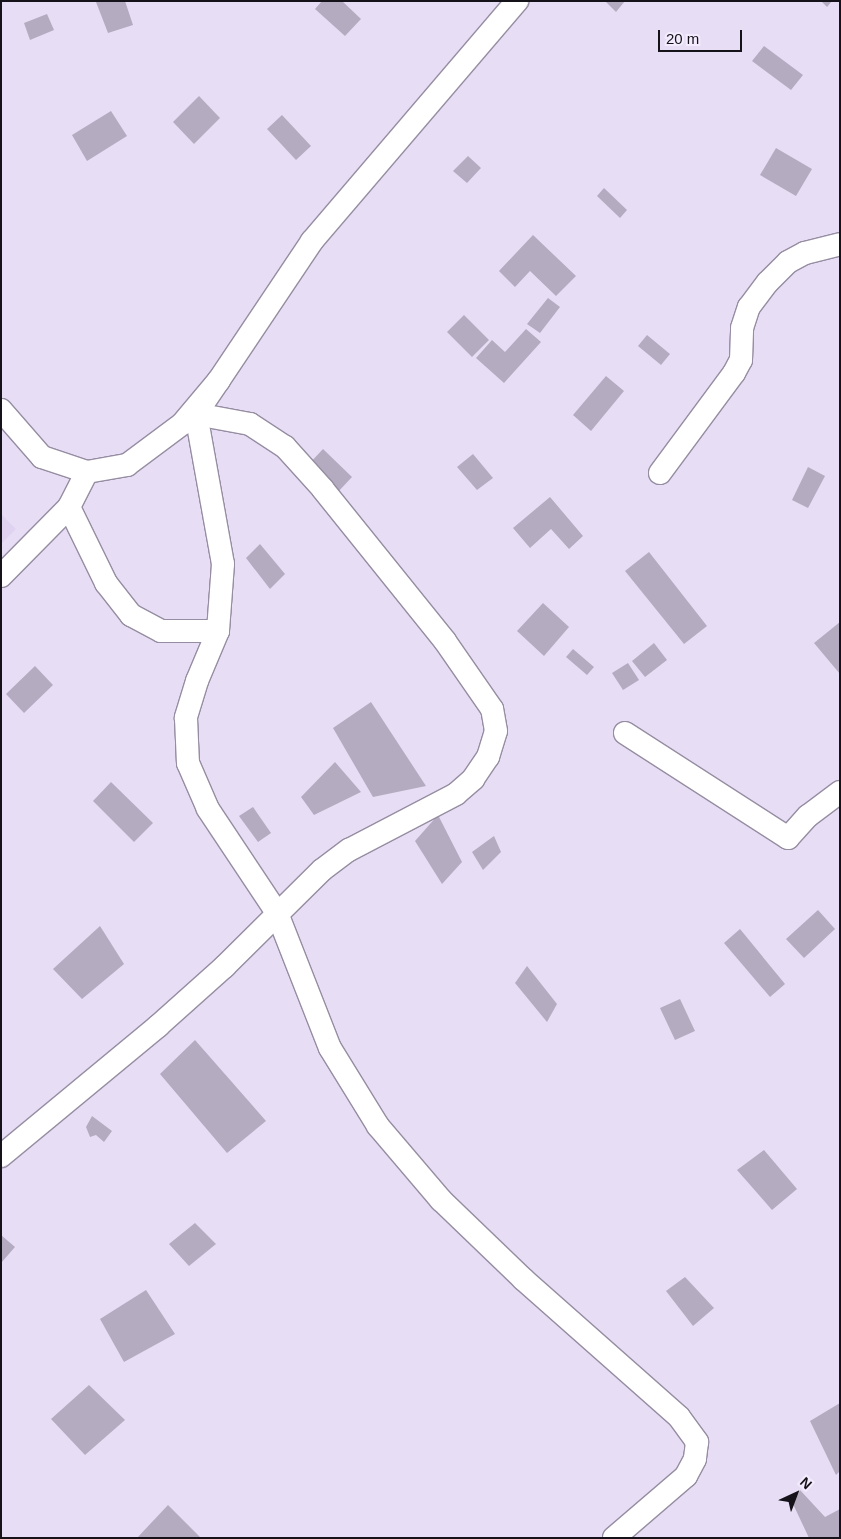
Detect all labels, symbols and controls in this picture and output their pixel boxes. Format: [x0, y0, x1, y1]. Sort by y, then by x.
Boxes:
scale bar [661, 20, 745, 52]
text: 20 m [666, 30, 699, 47]
north arrow [771, 1469, 821, 1519]
text: N [797, 1474, 815, 1492]

